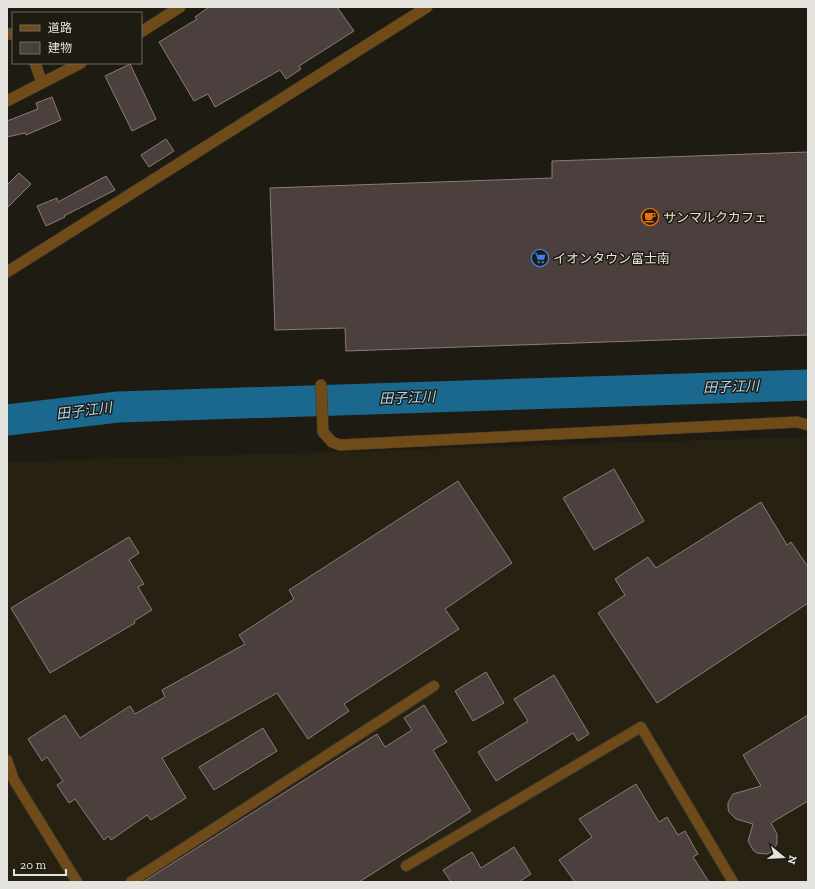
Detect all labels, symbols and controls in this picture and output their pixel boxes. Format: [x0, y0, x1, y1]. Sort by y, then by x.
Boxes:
legend [12, 12, 142, 64]
text: 道路 [48, 21, 72, 35]
text: 建物 [48, 41, 72, 55]
cafe icon: サンマルクカフェ [640, 207, 660, 227]
place label: サンマルクカフェ [663, 210, 767, 225]
supermarket icon: イオンタウン富士南 [530, 248, 550, 268]
place label: イオンタウン富士南 [553, 251, 670, 266]
water label: 田子江川 [703, 377, 761, 396]
water label: 田子江川 [379, 388, 437, 407]
water label: 田子江川 [55, 399, 115, 423]
north arrow [763, 837, 803, 877]
scale bar [14, 851, 66, 877]
text: N [784, 854, 800, 867]
text: 20 m [20, 858, 47, 872]

